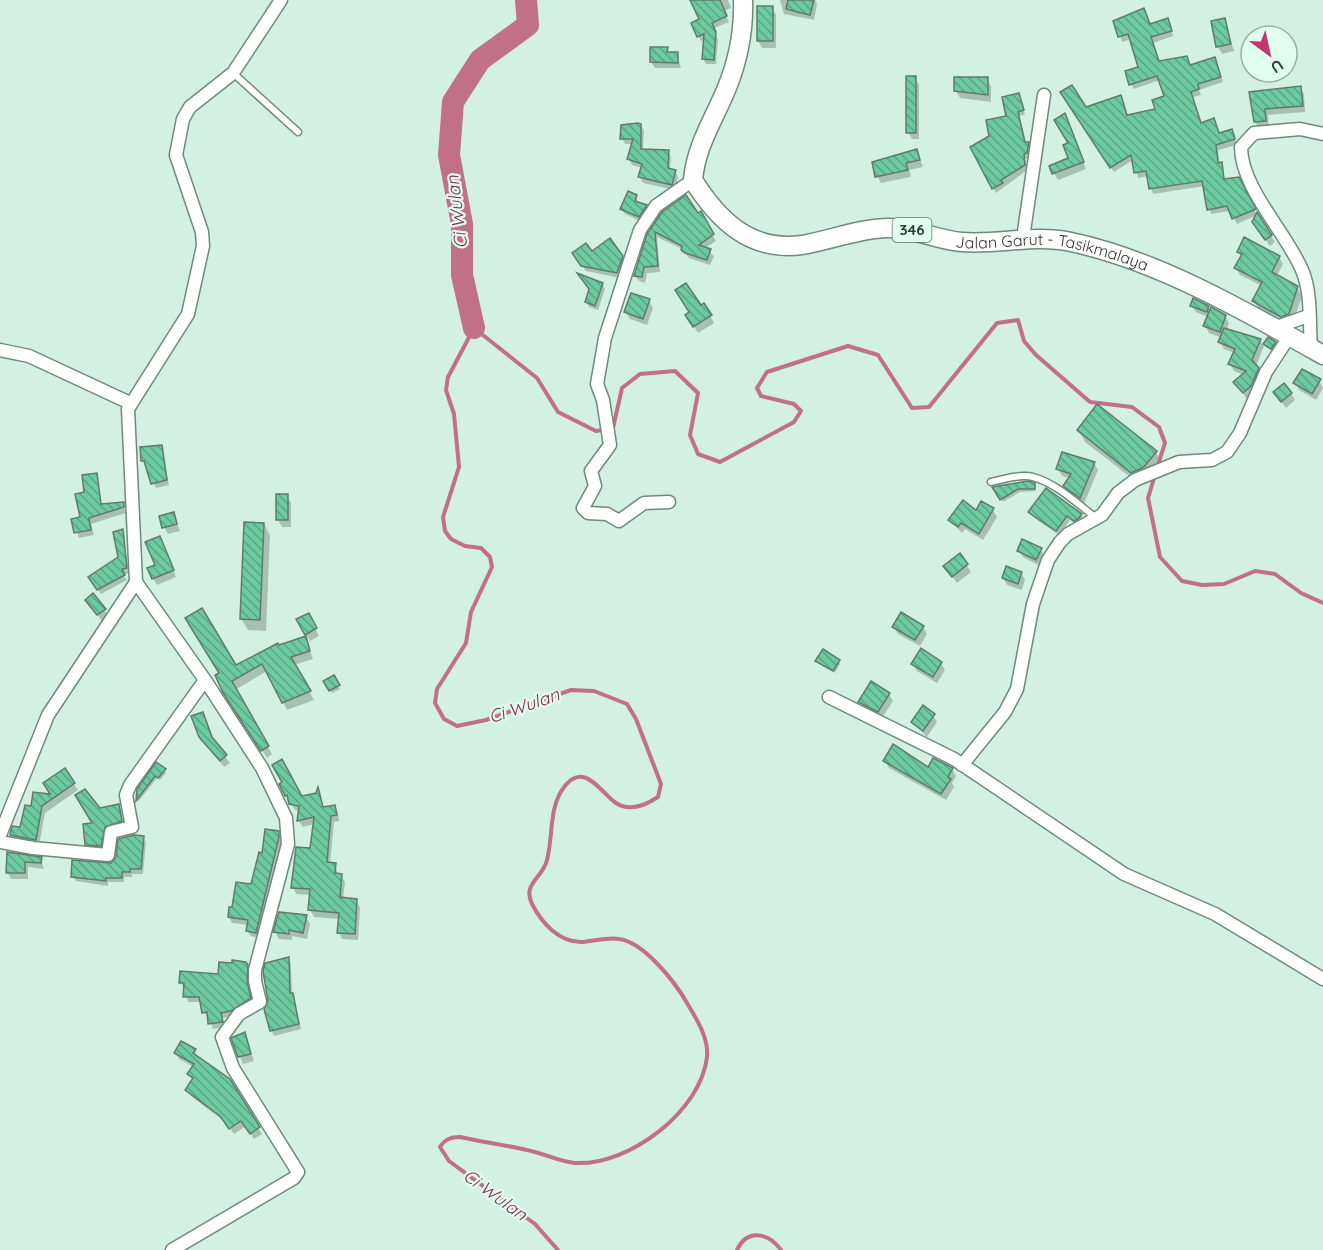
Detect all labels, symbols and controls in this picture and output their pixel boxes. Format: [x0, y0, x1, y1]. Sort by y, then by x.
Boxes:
north arrow [1239, 24, 1299, 84]
text: U [1267, 55, 1287, 78]
water label: Ci Wulan [441, 174, 472, 250]
road number: 346 [892, 218, 932, 242]
street label: Jalan Garut - Tasikmalaya [955, 229, 1152, 275]
water label: Ci Wulan [485, 683, 563, 728]
water label: Ci Wulan [459, 1164, 532, 1226]

